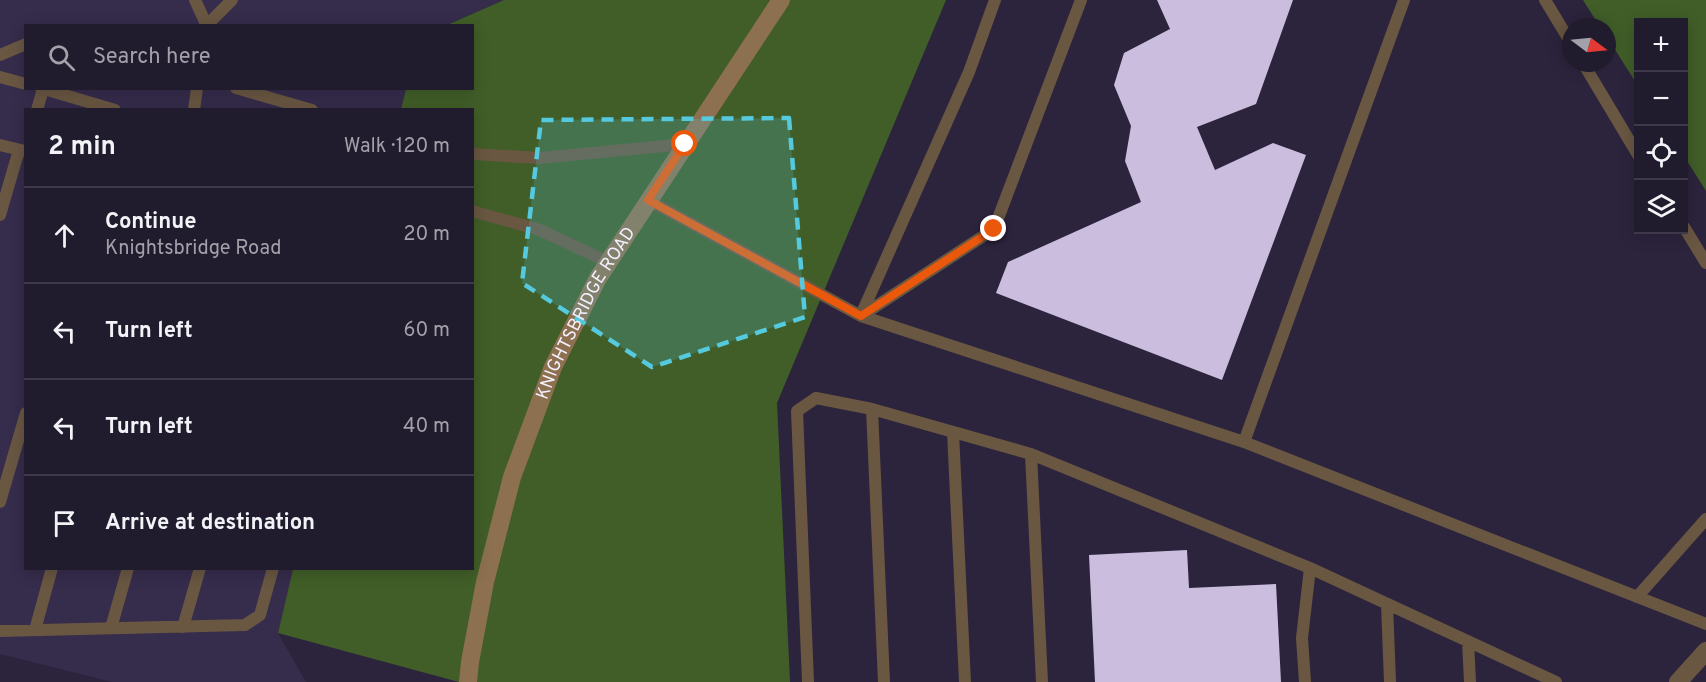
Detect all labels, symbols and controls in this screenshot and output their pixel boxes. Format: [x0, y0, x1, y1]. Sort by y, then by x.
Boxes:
north arrow [1562, 18, 1616, 72]
map controls [1634, 18, 1688, 234]
button: + [1634, 18, 1688, 72]
search box [24, 24, 474, 90]
icon: search [45, 41, 78, 74]
text: Search here [93, 44, 211, 71]
button: − [1634, 72, 1688, 126]
button: locate [1634, 126, 1688, 180]
route start [671, 130, 697, 156]
text: 2 min [48, 131, 116, 164]
text: Walk · 120 m [344, 134, 450, 160]
button: layers [1634, 180, 1688, 234]
text: Continue [105, 209, 196, 236]
route end [980, 215, 1006, 241]
icon: ahead [48, 219, 81, 252]
text: 20 m [403, 222, 450, 248]
street label: KNIGHTSBRIDGE ROAD [532, 223, 641, 403]
text: Knightsbridge Road [105, 236, 282, 262]
icon: left [48, 315, 81, 348]
text: Turn left [105, 318, 193, 345]
text: 60 m [404, 318, 450, 344]
icon: left [48, 411, 81, 444]
text: Turn left [105, 414, 193, 441]
text: 40 m [403, 414, 450, 440]
icon: arrive [48, 507, 81, 540]
text: Arrive at destination [105, 510, 315, 537]

